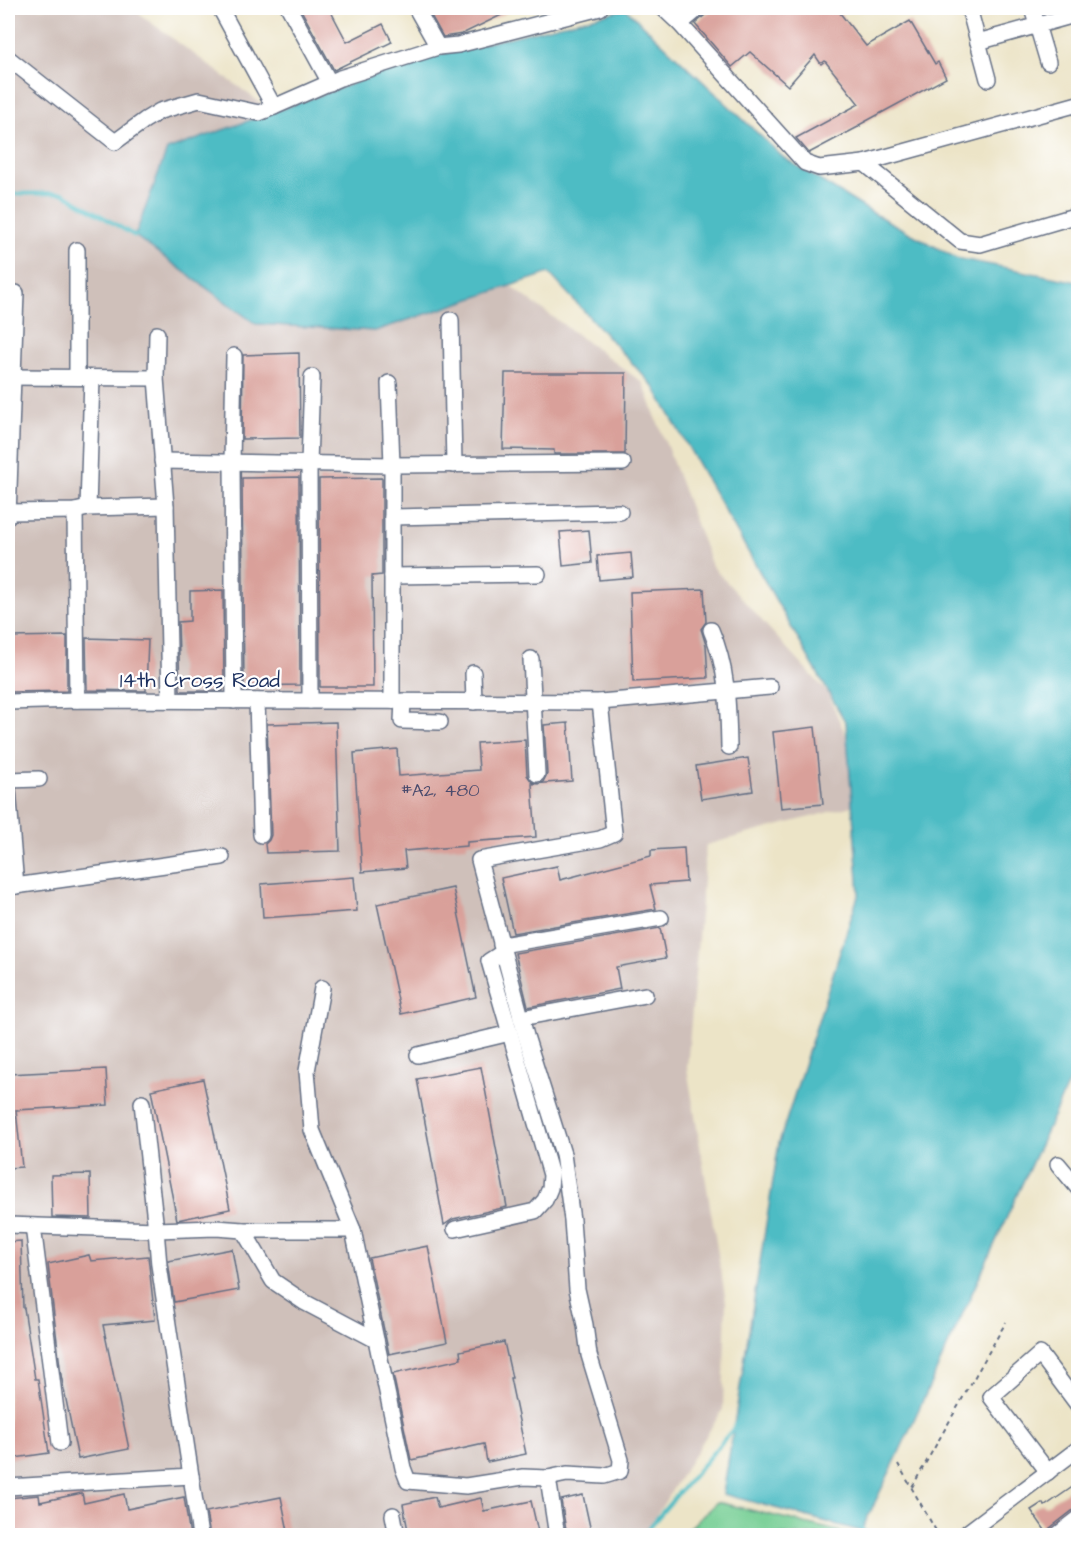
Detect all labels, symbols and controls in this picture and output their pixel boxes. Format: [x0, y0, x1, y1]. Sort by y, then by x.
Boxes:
street label: 14th Cross Road [120, 666, 280, 695]
house number: #A2, 480 [401, 778, 480, 803]

